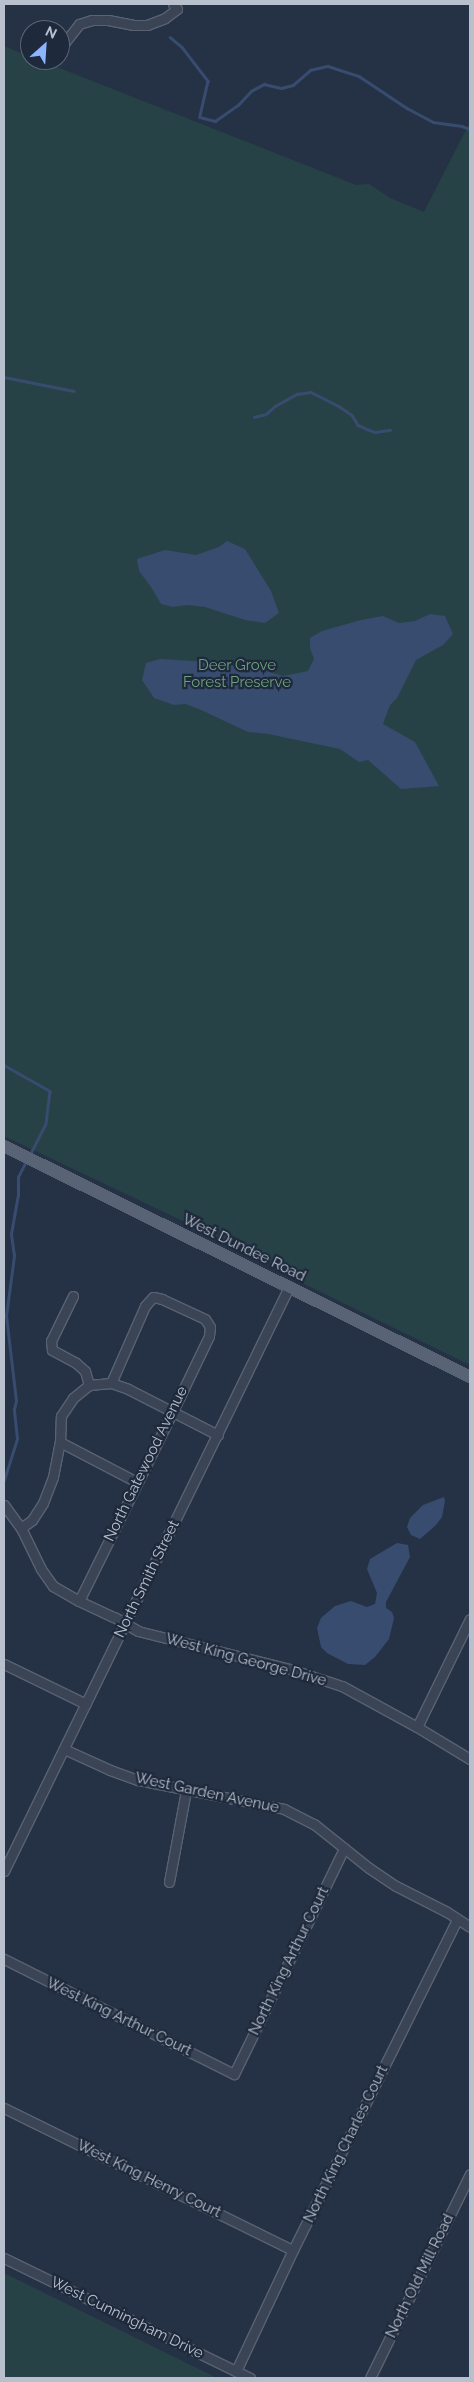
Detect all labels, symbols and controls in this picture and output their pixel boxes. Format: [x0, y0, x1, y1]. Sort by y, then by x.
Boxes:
north arrow [20, 20, 70, 70]
text: N [43, 23, 59, 42]
park label: Deer Grove Forest Preserve [183, 656, 291, 691]
street label: West Dundee Road [180, 1210, 308, 1286]
street label: North Gatewood Avenue [100, 1383, 192, 1545]
street label: North Smith Street [111, 1517, 183, 1641]
street label: West King George Drive [164, 1630, 328, 1690]
street label: West Garden Avenue [133, 1769, 281, 1817]
street label: North King Arthur Court [245, 1884, 333, 2038]
street label: West King Arthur Court [43, 1974, 195, 2060]
street label: North King Charles Court [300, 2062, 392, 2226]
street label: West King Henry Court [74, 2136, 224, 2222]
street label: North Old Mill Road [382, 2211, 458, 2341]
street label: West Cunningham Drive [48, 2273, 206, 2363]

